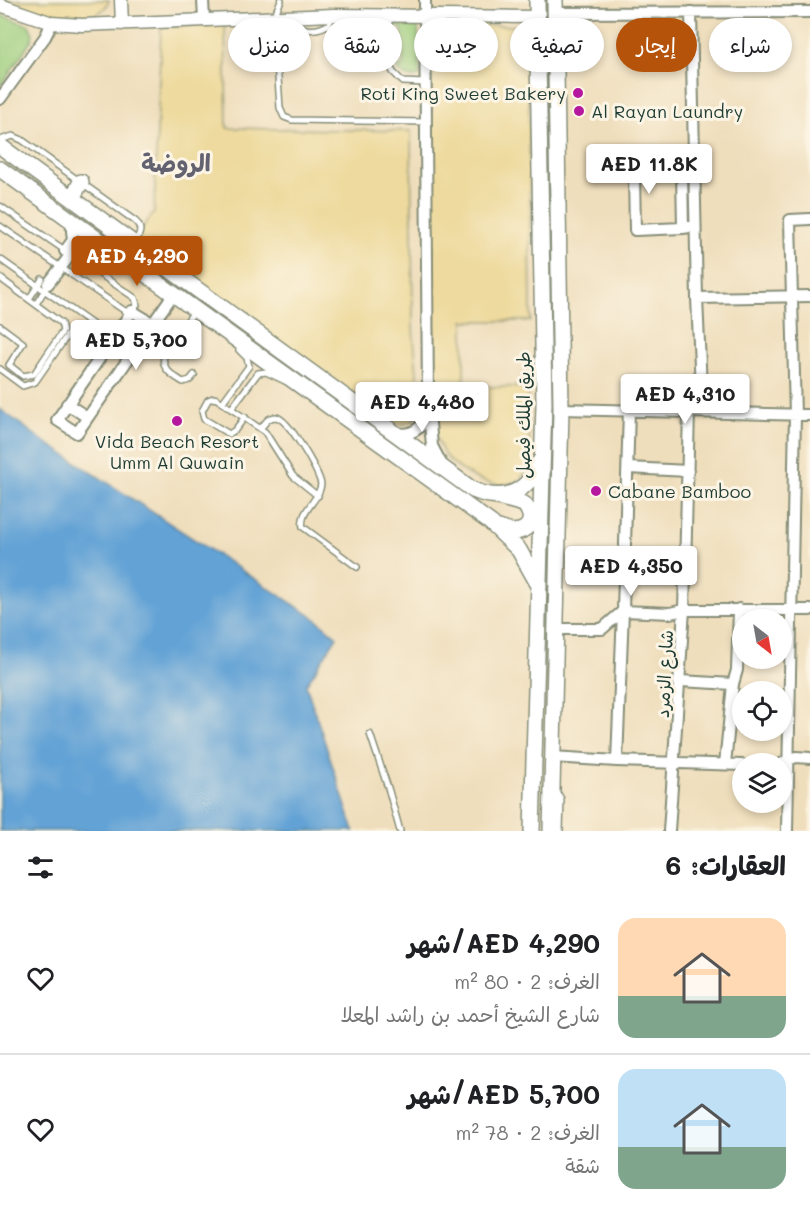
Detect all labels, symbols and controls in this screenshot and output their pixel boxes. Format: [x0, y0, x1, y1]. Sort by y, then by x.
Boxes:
chip: منزل [228, 18, 311, 72]
chip: شقة [323, 18, 402, 72]
chip: جديد [414, 18, 498, 72]
chip: تصفية [510, 18, 604, 72]
chip: إيجار [616, 18, 697, 72]
chip: شراء [709, 18, 792, 72]
place label: Roti King Sweet Bakery [360, 81, 566, 105]
marker: Roti King Sweet Bakery [571, 86, 585, 100]
place label: Al Rayan Laundry [591, 99, 743, 123]
marker: Al Rayan Laundry [572, 104, 586, 118]
pin: AED 11.8K [580, 144, 718, 195]
district label: الروضة [141, 147, 211, 178]
text: AED 11.8K [600, 150, 698, 176]
pin: AED 4,290 [68, 236, 206, 287]
text: AED 4,290 [85, 242, 189, 268]
pin: AED 5,700 [67, 320, 205, 371]
text: AED 5,700 [85, 326, 187, 352]
street label: طريق الملك فيصل [511, 351, 535, 479]
pin: AED 4,310 [616, 374, 754, 425]
text: AED 4,310 [635, 380, 735, 406]
pin: AED 4,480 [353, 382, 491, 433]
text: AED 4,480 [369, 388, 475, 414]
marker: Vida Beach Resort Umm Al Quwain [170, 414, 184, 428]
place label: Vida Beach Resort Umm Al Quwain [95, 429, 259, 474]
place label: Cabane Bamboo [608, 479, 751, 503]
marker: Cabane Bamboo [589, 484, 603, 498]
pin: AED 4,350 [562, 546, 700, 597]
text: AED 4,350 [579, 552, 683, 578]
north arrow [732, 609, 792, 669]
map controls [732, 609, 792, 813]
street label: شارع الزمرد [650, 629, 679, 719]
button: locate [732, 681, 792, 741]
button: layers [732, 753, 792, 813]
text: العقارات: 6 [666, 848, 786, 882]
icon: filters [24, 851, 57, 884]
text: AED 4,290/شهر [407, 926, 600, 960]
icon: home [666, 942, 738, 1014]
icon: heart [24, 962, 57, 995]
text: الغرف: 2 · 80 m² [454, 968, 600, 994]
text: شارع الشيخ أحمد بن راشد المعلا [341, 1001, 600, 1027]
text: AED 5,700/شهر [408, 1077, 600, 1111]
icon: home [666, 1093, 738, 1165]
icon: heart [24, 1113, 57, 1146]
text: الغرف: 2 · 78 m² [455, 1119, 600, 1145]
text: شقة [565, 1152, 600, 1178]

